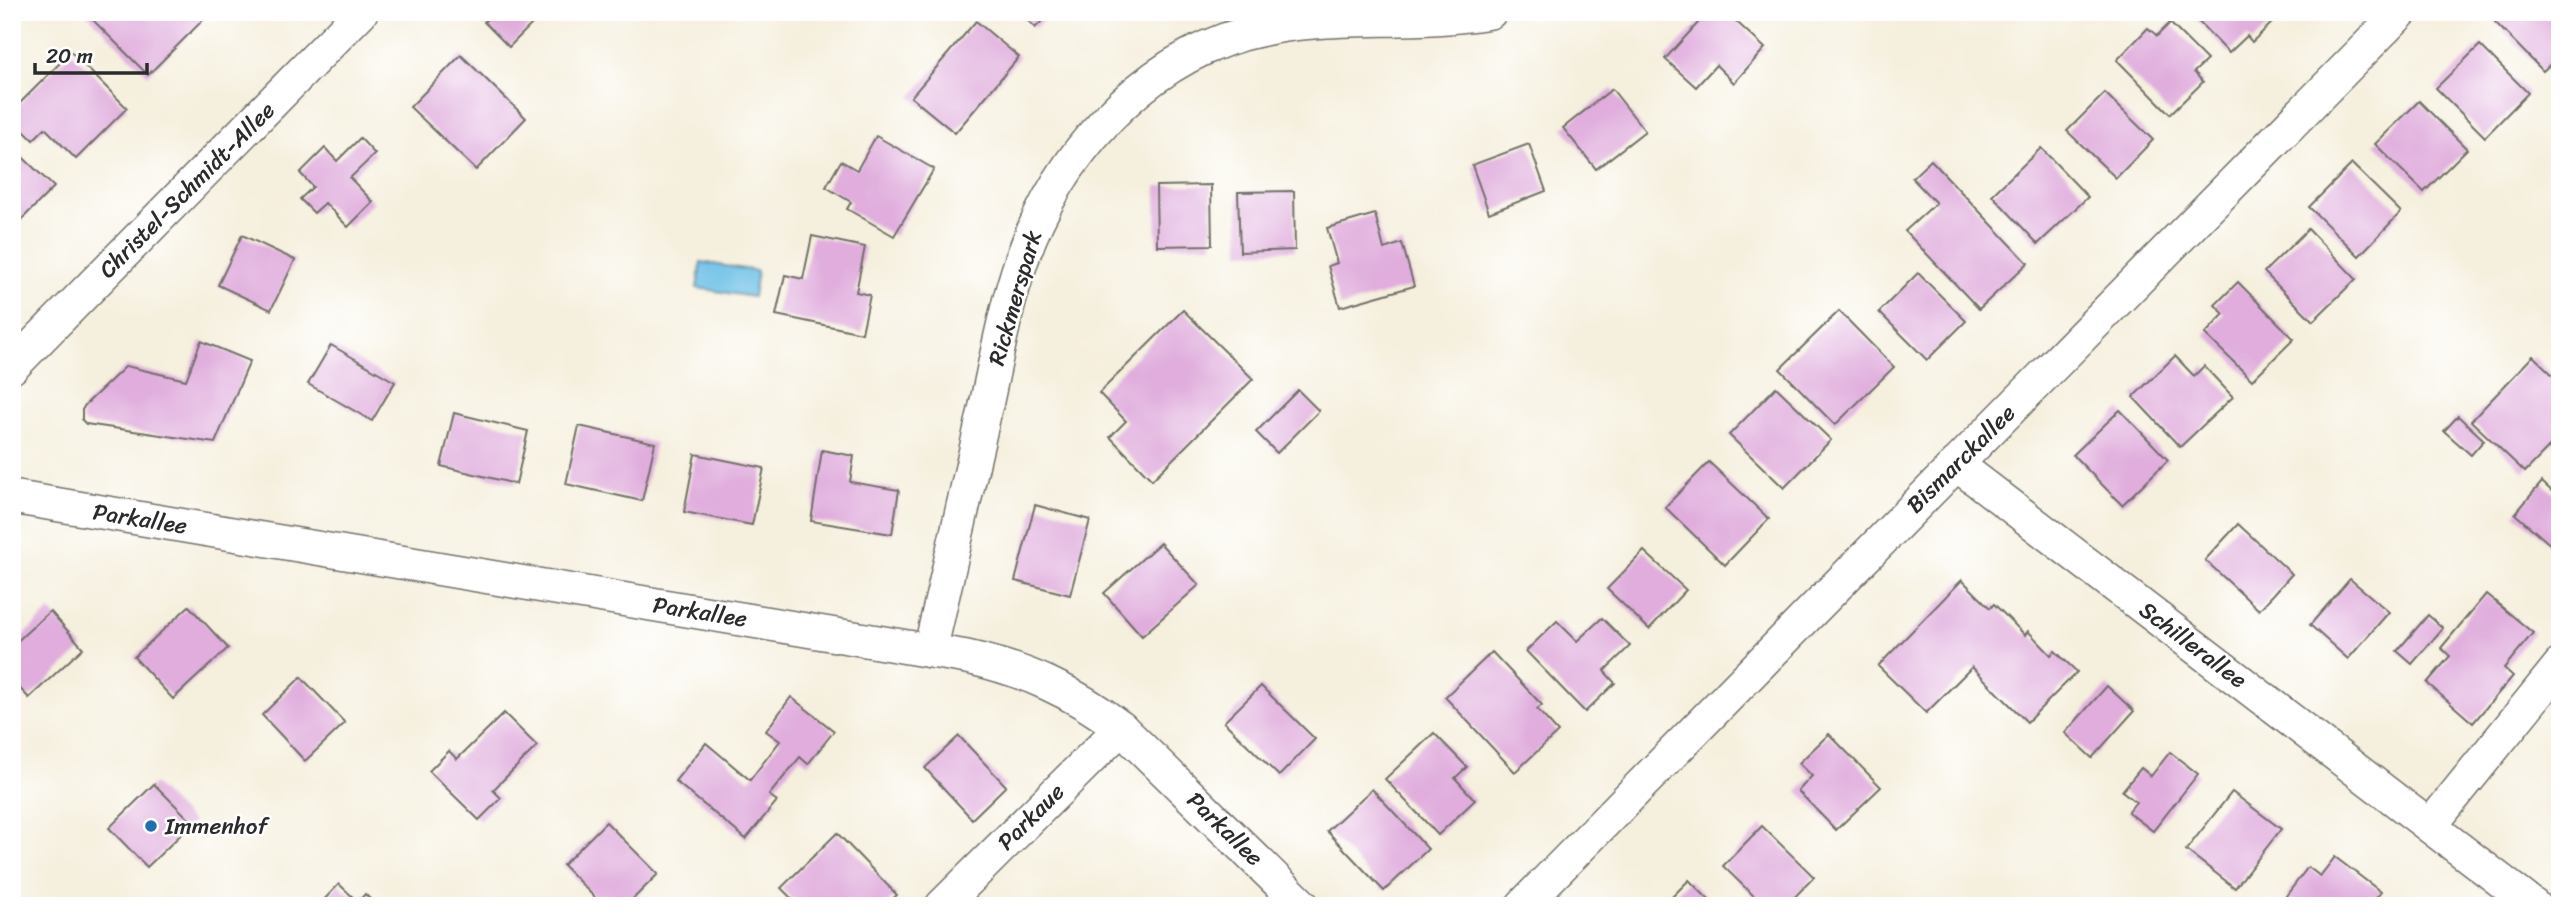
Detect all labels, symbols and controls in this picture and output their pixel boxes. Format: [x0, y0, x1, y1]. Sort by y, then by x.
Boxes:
scale bar [35, 32, 147, 76]
text: 20 m [46, 37, 93, 75]
street label: Christel-Schmidt-Allee [89, 91, 286, 288]
street label: Rickmerspark [976, 226, 1054, 370]
street label: Bismarckallee [1896, 394, 2026, 524]
street label: Parkallee [90, 491, 190, 547]
street label: Parkallee [650, 584, 750, 640]
street label: Schillerallee [2130, 590, 2256, 700]
street label: Parkaue [987, 773, 1075, 861]
street label: Parkallee [1177, 781, 1273, 877]
place label: Immenhof [164, 806, 270, 847]
marker: Immenhof [143, 818, 159, 834]

